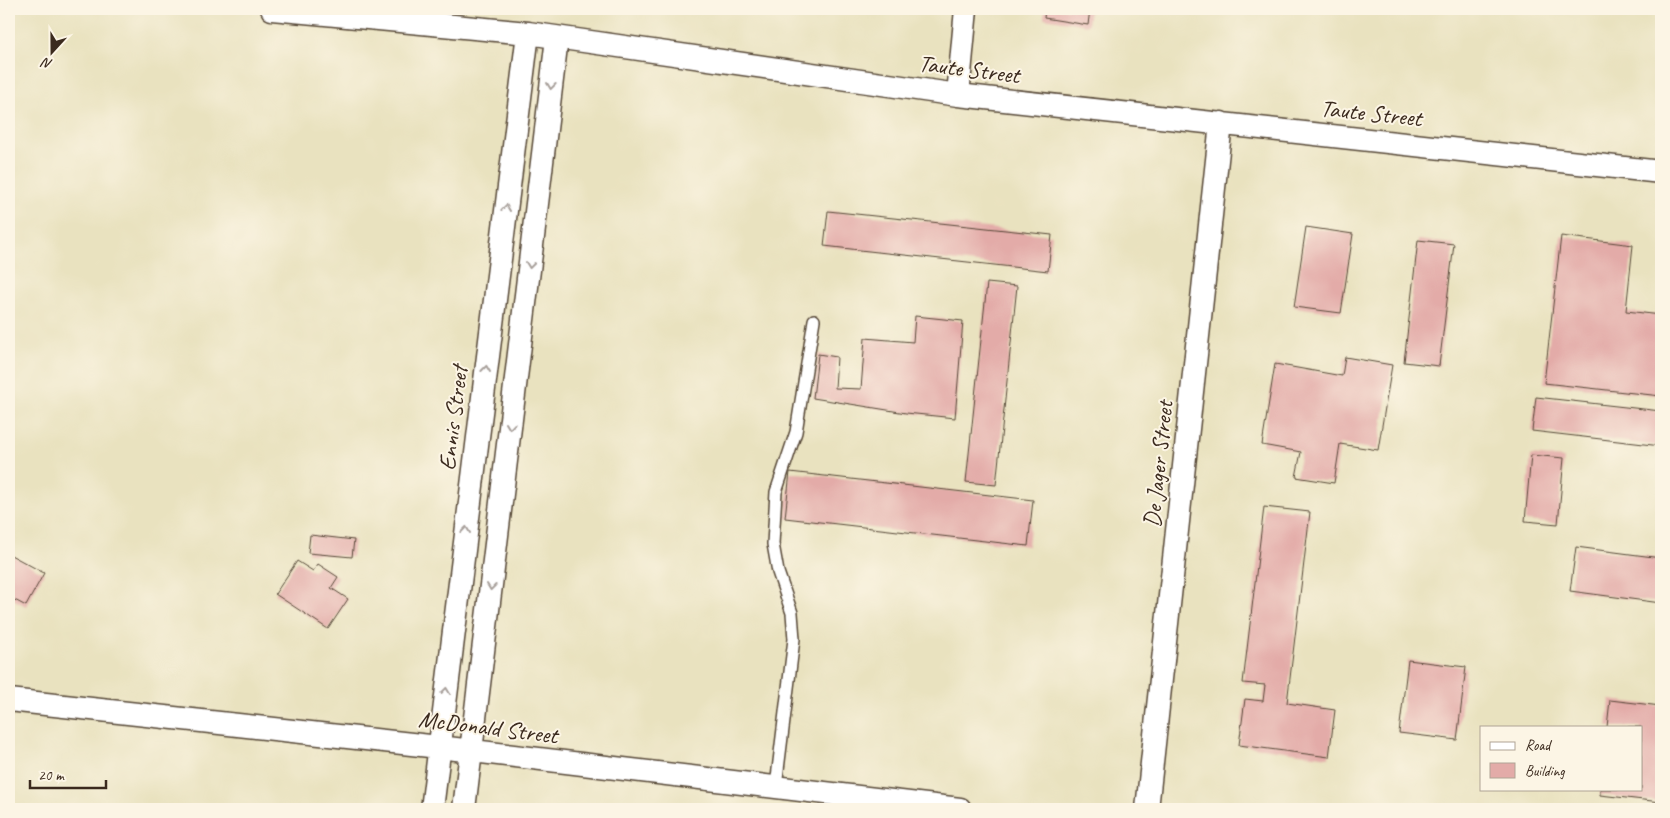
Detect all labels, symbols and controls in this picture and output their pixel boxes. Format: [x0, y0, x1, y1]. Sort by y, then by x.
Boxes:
north arrow [28, 28, 78, 78]
street label: Taute Street [917, 48, 1023, 90]
text: N [38, 53, 55, 73]
one-way arrow [546, 82, 557, 90]
street label: Taute Street [1319, 93, 1425, 133]
one-way arrow [500, 203, 511, 211]
one-way arrow [525, 261, 536, 269]
street label: Ennis Street [432, 361, 475, 472]
one-way arrow [480, 365, 491, 373]
street label: De Jager Street [1136, 397, 1180, 529]
one-way arrow [505, 422, 516, 430]
one-way arrow [460, 526, 471, 534]
one-way arrow [486, 583, 496, 592]
one-way arrow [440, 687, 451, 695]
street label: McDonald Street [417, 704, 561, 751]
legend [1480, 726, 1642, 790]
text: Road [1525, 736, 1552, 755]
scale bar [30, 758, 106, 790]
text: Building [1525, 762, 1565, 781]
text: 20 m [38, 766, 65, 785]

